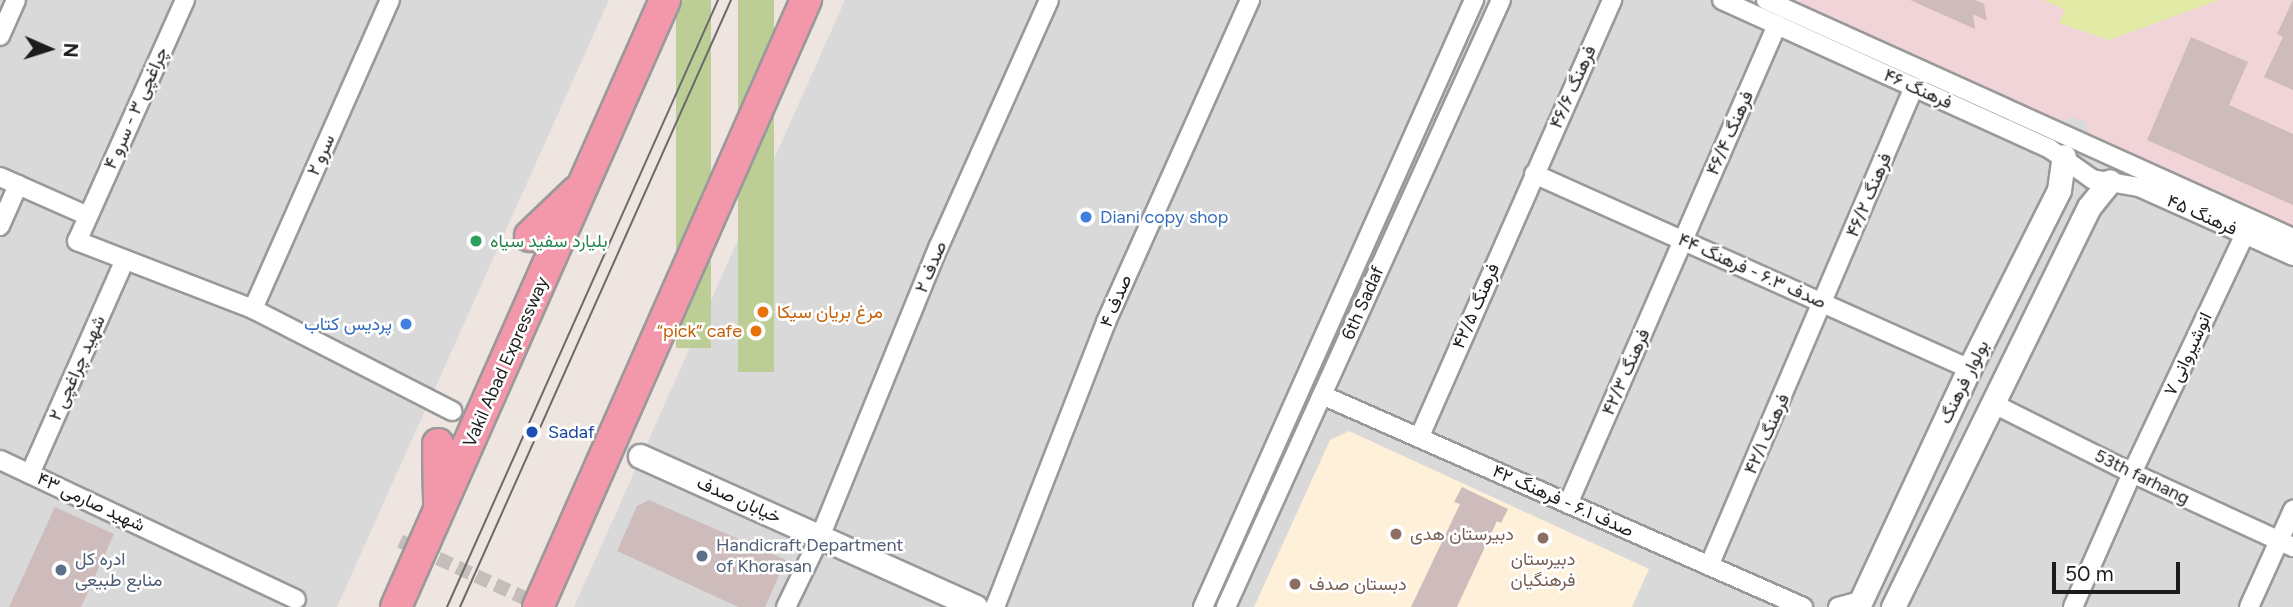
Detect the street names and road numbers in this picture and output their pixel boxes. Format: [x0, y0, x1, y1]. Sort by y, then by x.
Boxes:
street label: فرهنگ ۴۶/۶ [1545, 42, 1601, 132]
street label: چراغچی ۳ - سرو ۴ [99, 43, 173, 173]
street label: فرهنگ ۴۶ [1880, 64, 1956, 114]
street label: فرهنگ ۴۶/۴ [1702, 87, 1758, 179]
street label: سرو ۲ [302, 131, 340, 179]
street label: فرهنگ ۴۶/۲ [1842, 150, 1896, 240]
street label: فرهنگ ۴۵ [2164, 190, 2240, 240]
street label: صدف ۶.۳ - فرهنگ ۴۴ [1675, 229, 1829, 313]
street label: صدف ۲ [910, 238, 952, 296]
street label: فرهنگ ۴۲/۵ [1448, 260, 1504, 352]
street label: 6th Sadaf [1337, 263, 1389, 343]
street label: صدف ۴ [1095, 271, 1137, 331]
street label: Vakil Abad Expressway [459, 274, 553, 450]
street label: انوشیروانی ۷ [2159, 309, 2217, 399]
street label: شهید چراغچی ۲ [44, 312, 110, 424]
street label: فرهنگ ۴۲/۳ [1597, 325, 1655, 419]
street label: بولوار فرهنگ [1934, 337, 1994, 427]
street label: فرهنگ ۴۲/۱ [1740, 390, 1794, 478]
street label: 53th farhang [2091, 445, 2193, 509]
street label: صدف ۶.۱ - فرهنگ ۴۲ [1489, 460, 1637, 542]
street label: شهید صارمی ۴۳ [34, 468, 148, 536]
street label: خیابان صدف [693, 472, 785, 528]

